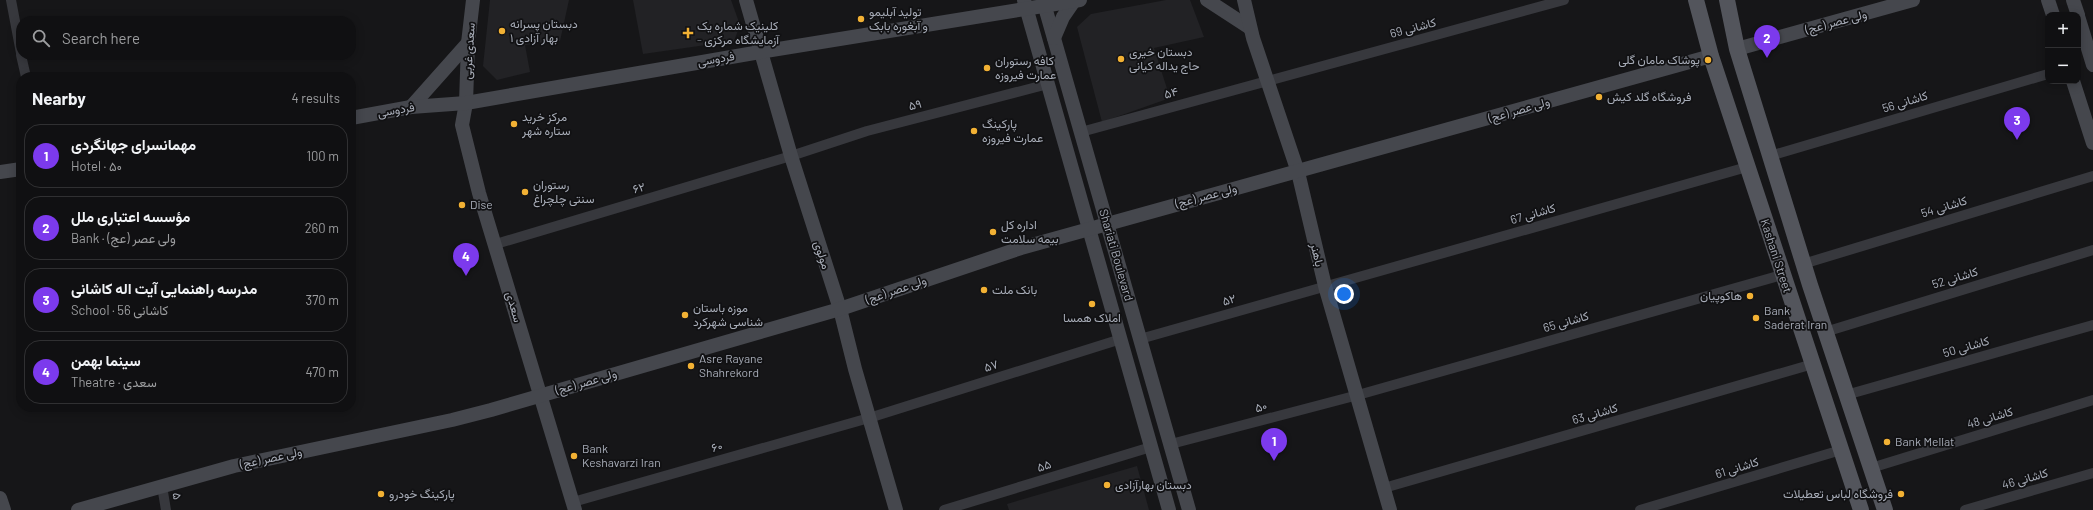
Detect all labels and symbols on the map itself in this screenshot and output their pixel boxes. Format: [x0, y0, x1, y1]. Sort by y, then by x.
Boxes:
place label: تولید آبلیمو و آبغوره بابک [869, 4, 928, 34]
street label: ولی عصر (عج) [1802, 6, 1869, 39]
marker: تولید آبلیمو و آبغوره بابک [856, 14, 866, 24]
street label: کاشانی 69 [1388, 14, 1438, 42]
place label: دبستان پسرانه بهار آزادی ۱ [510, 16, 578, 46]
place label: کلینیک شماره یک - آزمایشگاه مرکزی [697, 18, 780, 48]
street label: سعدی غربی [459, 22, 479, 80]
pin: 2 [1754, 25, 1780, 58]
marker: دبستان پسرانه بهار آزادی ۱ [497, 26, 507, 36]
marker: کلینیک شماره یک - آزمایشگاه مرکزی [682, 27, 694, 39]
place label: دبستان خیری حاج یداله کیانی [1129, 44, 1200, 75]
street label: فردوسی [696, 48, 736, 70]
place label: پوشاک مامان گلی [1618, 52, 1700, 68]
place label: کافه رستوران عمارت فیروزه [995, 53, 1056, 83]
marker: دبستان خیری حاج یداله کیانی [1116, 54, 1126, 64]
marker: پوشاک مامان گلی [1703, 55, 1713, 65]
marker: کافه رستوران عمارت فیروزه [982, 63, 992, 73]
street label: ۵۴ [1162, 83, 1179, 101]
street label: کاشانی 56 [1880, 87, 1930, 117]
place label: فروشگاه گلد کیش [1607, 89, 1691, 105]
marker: فروشگاه گلد کیش [1594, 92, 1604, 102]
street label: ولی عصر (عج) [1485, 94, 1552, 128]
street label: ۵۹ [907, 96, 923, 112]
street label: فردوسی [376, 99, 416, 121]
pin: 3 [2004, 107, 2030, 140]
place label: مرکز خرید ستاره شهر [521, 109, 570, 139]
place label: پارکینگ عمارت فیروزه [982, 116, 1043, 146]
marker: مرکز خرید ستاره شهر [509, 119, 519, 129]
marker: پارکینگ عمارت فیروزه [969, 126, 979, 136]
place label: رستوران سنتی چلچراغ [533, 177, 595, 208]
street label: ۶۲ [631, 179, 647, 196]
street label: ولی عصر (عج) [1172, 180, 1239, 213]
marker: رستوران سنتی چلچراغ [520, 187, 530, 197]
street label: کاشانی 54 [1919, 192, 1969, 222]
place label: Dise [470, 197, 493, 211]
marker: Dise [457, 200, 467, 210]
street label: کاشانی 67 [1508, 200, 1558, 228]
street label: Shariati Boulevard [1097, 207, 1137, 302]
place label: اداره کل بیمه سلامت [1001, 217, 1059, 246]
street label: Kashani Street [1758, 217, 1795, 294]
marker: اداره کل بیمه سلامت [988, 227, 998, 237]
street label: مولوی [810, 239, 834, 271]
street label: باهنر [1306, 241, 1327, 268]
pin: 4 [453, 243, 479, 276]
street label: کاشانی 52 [1930, 263, 1980, 293]
street label: ولی عصر (عج) [862, 272, 929, 309]
place label: بانک ملت [992, 282, 1037, 297]
your location [1334, 284, 1354, 304]
marker: بانک ملت [979, 285, 989, 295]
place label: هاکوپیان [1700, 288, 1742, 304]
street label: سعدی [502, 290, 526, 324]
street label: ۵۲ [1220, 290, 1237, 308]
marker: هاکوپیان [1745, 291, 1755, 301]
marker: املاک همسا [1087, 299, 1097, 309]
place label: موزه باستان شناسی شهرکرد [693, 300, 763, 330]
place label: Bank Saderat Iran [1764, 303, 1827, 331]
street label: کاشانی 65 [1541, 308, 1591, 336]
marker: موزه باستان شناسی شهرکرد [680, 310, 690, 320]
place label: املاک همسا [1063, 310, 1121, 324]
marker: Bank Saderat Iran [1751, 313, 1761, 323]
street label: کاشانی 50 [1941, 333, 1991, 361]
place label: Asre Rayane Shahrekord [699, 351, 763, 379]
street label: ۵۷ [982, 356, 1000, 374]
marker: Asre Rayane Shahrekord [686, 361, 696, 371]
street label: ولی عصر (عج) [552, 366, 619, 400]
street label: ۵۰ [1253, 398, 1268, 414]
street label: کاشانی 63 [1570, 400, 1620, 428]
street label: کاشانی 48 [1965, 403, 2015, 433]
pin: 1 [1261, 428, 1287, 461]
place label: Bank Mellat [1895, 434, 1954, 448]
marker: Bank Mellat [1882, 437, 1892, 447]
street label: ۶۰ [710, 438, 724, 454]
place label: Bank Keshavarzi Iran [582, 441, 661, 469]
street label: ولی عصر (عج) [237, 444, 304, 474]
marker: Bank Keshavarzi Iran [569, 451, 579, 461]
street label: کاشانی 61 [1713, 454, 1761, 482]
street label: ۵۵ [1035, 456, 1053, 474]
street label: کاشانی 46 [2000, 465, 2050, 493]
place label: دبستان بهارآزادی [1115, 477, 1192, 493]
marker: دبستان بهارآزادی [1102, 480, 1112, 490]
place label: پارکینگ خودرو [389, 486, 455, 502]
place label: فروشگاه لباس تعطیلات [1783, 486, 1893, 502]
marker: پارکینگ خودرو [376, 489, 386, 499]
marker: فروشگاه لباس تعطیلات [1896, 489, 1906, 499]
street label: ۵ [171, 491, 185, 500]

